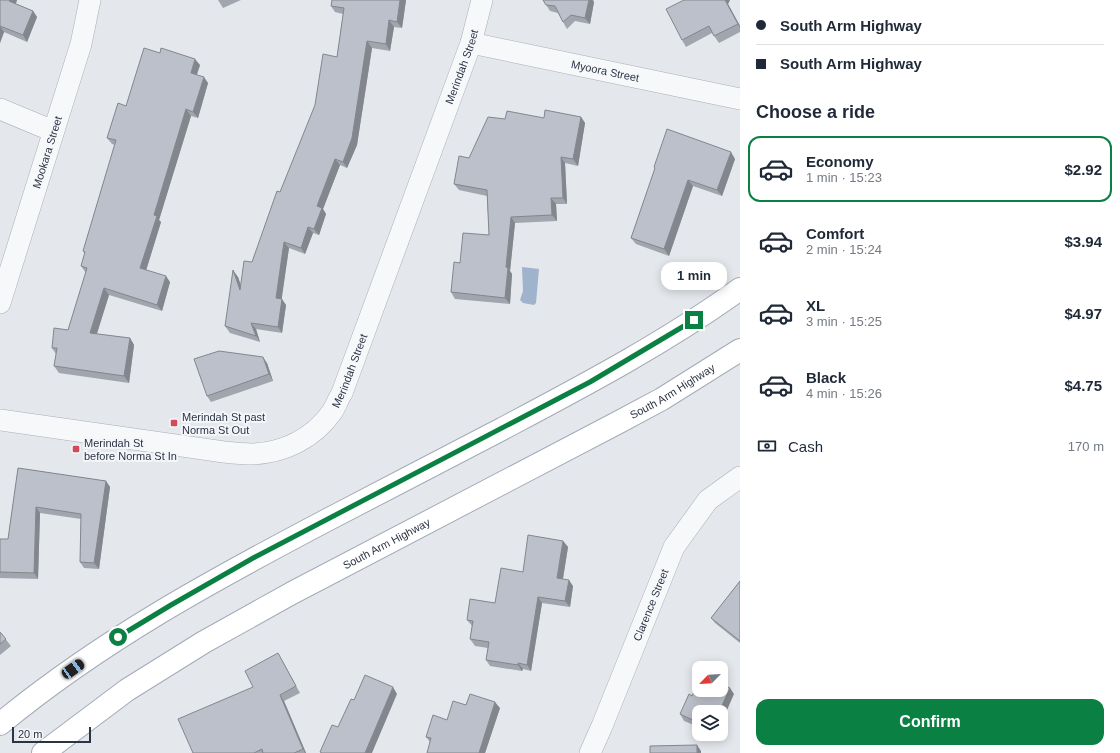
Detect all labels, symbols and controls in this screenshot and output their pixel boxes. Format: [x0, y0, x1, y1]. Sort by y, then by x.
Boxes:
text: South Arm Highway [780, 17, 922, 34]
street label: Merindah Street [443, 28, 480, 106]
text: South Arm Highway [780, 55, 922, 72]
street label: Myoora Street [570, 58, 640, 84]
text: Choose a ride [756, 102, 875, 122]
street label: Mookara Street [30, 114, 64, 190]
icon: car [758, 151, 794, 187]
text: Economy [806, 153, 874, 170]
text: $2.92 [1064, 161, 1102, 178]
text: 1 min · 15:23 [806, 170, 882, 185]
icon: car [758, 223, 794, 259]
text: Comfort [806, 225, 864, 242]
text: $3.94 [1064, 233, 1102, 250]
text: 2 min · 15:24 [806, 242, 882, 257]
callout: 1 min [661, 262, 727, 290]
text: 1 min [677, 268, 711, 283]
icon: car [758, 295, 794, 331]
text: XL [806, 297, 825, 314]
text: $4.97 [1064, 305, 1102, 322]
route end [685, 311, 703, 329]
text: 3 min · 15:25 [806, 314, 882, 329]
street label: Merindah Street [329, 332, 369, 409]
street label: South Arm Highway [628, 361, 717, 421]
icon: car [758, 367, 794, 403]
text: Black [806, 369, 846, 386]
text: $4.75 [1064, 377, 1102, 394]
text: 4 min · 15:26 [806, 386, 882, 401]
place label: Merindah St past Norma St Out [182, 411, 265, 436]
marker: Merindah St past Norma St Out [169, 418, 179, 428]
icon: cash [756, 435, 778, 457]
place label: Merindah St before Norma St In [84, 437, 177, 462]
text: Cash [788, 438, 823, 455]
text: 170 m [1068, 439, 1104, 454]
marker: Merindah St before Norma St In [71, 444, 81, 454]
street label: South Arm Highway [341, 516, 432, 571]
street label: Clarence Street [631, 567, 671, 643]
route start [109, 628, 127, 646]
car [60, 657, 86, 681]
north arrow [692, 661, 728, 697]
map controls [692, 661, 728, 741]
button: Confirm [756, 699, 1104, 745]
button: layers [692, 705, 728, 741]
scale bar [12, 725, 91, 744]
text: 20 m [18, 728, 42, 740]

